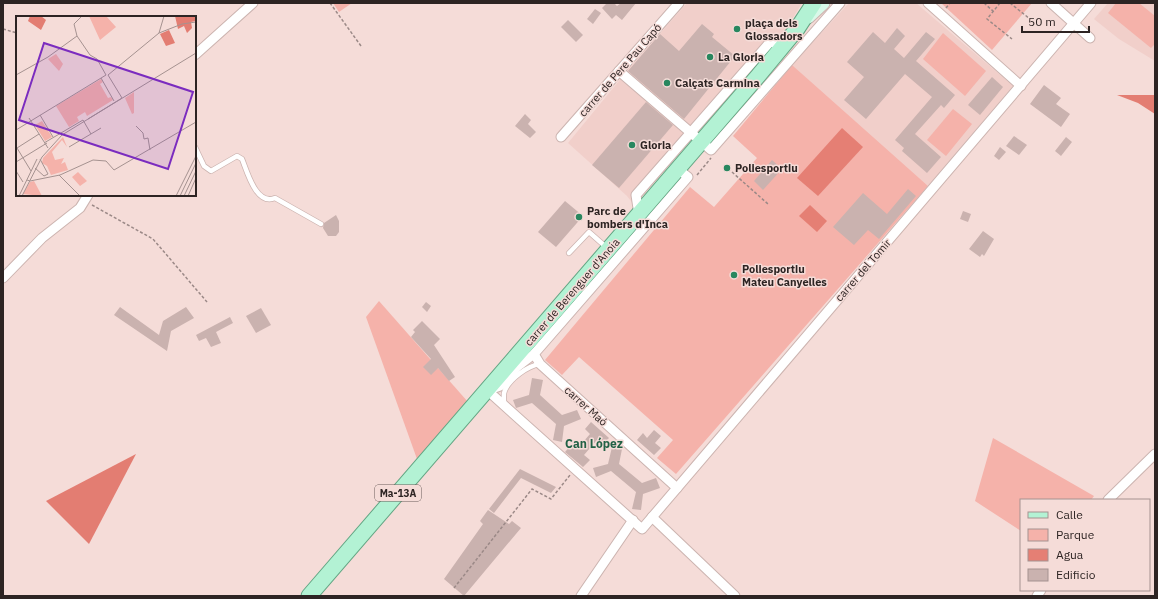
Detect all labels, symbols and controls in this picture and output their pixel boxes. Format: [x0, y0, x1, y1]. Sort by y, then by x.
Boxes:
scale bar [1022, 8, 1089, 34]
text: 50 m [1028, 14, 1056, 29]
inset map [16, 16, 196, 196]
place label: plaça dels Glossadors [745, 16, 803, 43]
street label: carrer de Pere Pau Capó [576, 21, 664, 119]
marker: plaça dels Glossadors [732, 24, 742, 34]
place label: La Gloria [718, 50, 764, 64]
marker: La Gloria [705, 52, 715, 62]
place label: Calçats Carmina [675, 76, 760, 90]
marker: Calçats Carmina [662, 78, 672, 88]
place label: Gloria [640, 138, 671, 152]
marker: Gloria [627, 140, 637, 150]
place label: Poliesportiu [735, 161, 798, 175]
marker: Poliesportiu [722, 163, 732, 173]
place label: Parc de bombers d'Inca [587, 204, 668, 231]
marker: Parc de bombers d'Inca [574, 212, 584, 222]
street label: carrer de Berenguer d'Anoia [521, 235, 623, 349]
street label: carrer del Tomir [832, 236, 894, 304]
place label: Poliesportiu Mateu Canyelles [742, 262, 827, 289]
marker: Poliesportiu Mateu Canyelles [729, 270, 739, 280]
street label: carrer Maó [562, 383, 610, 429]
district label: Can López [565, 436, 623, 451]
road number: Ma-13A [375, 485, 421, 501]
legend [1020, 499, 1150, 591]
text: Calle [1056, 507, 1083, 522]
text: Parque [1056, 527, 1095, 542]
text: Agua [1056, 547, 1084, 562]
text: Edificio [1056, 567, 1096, 582]

